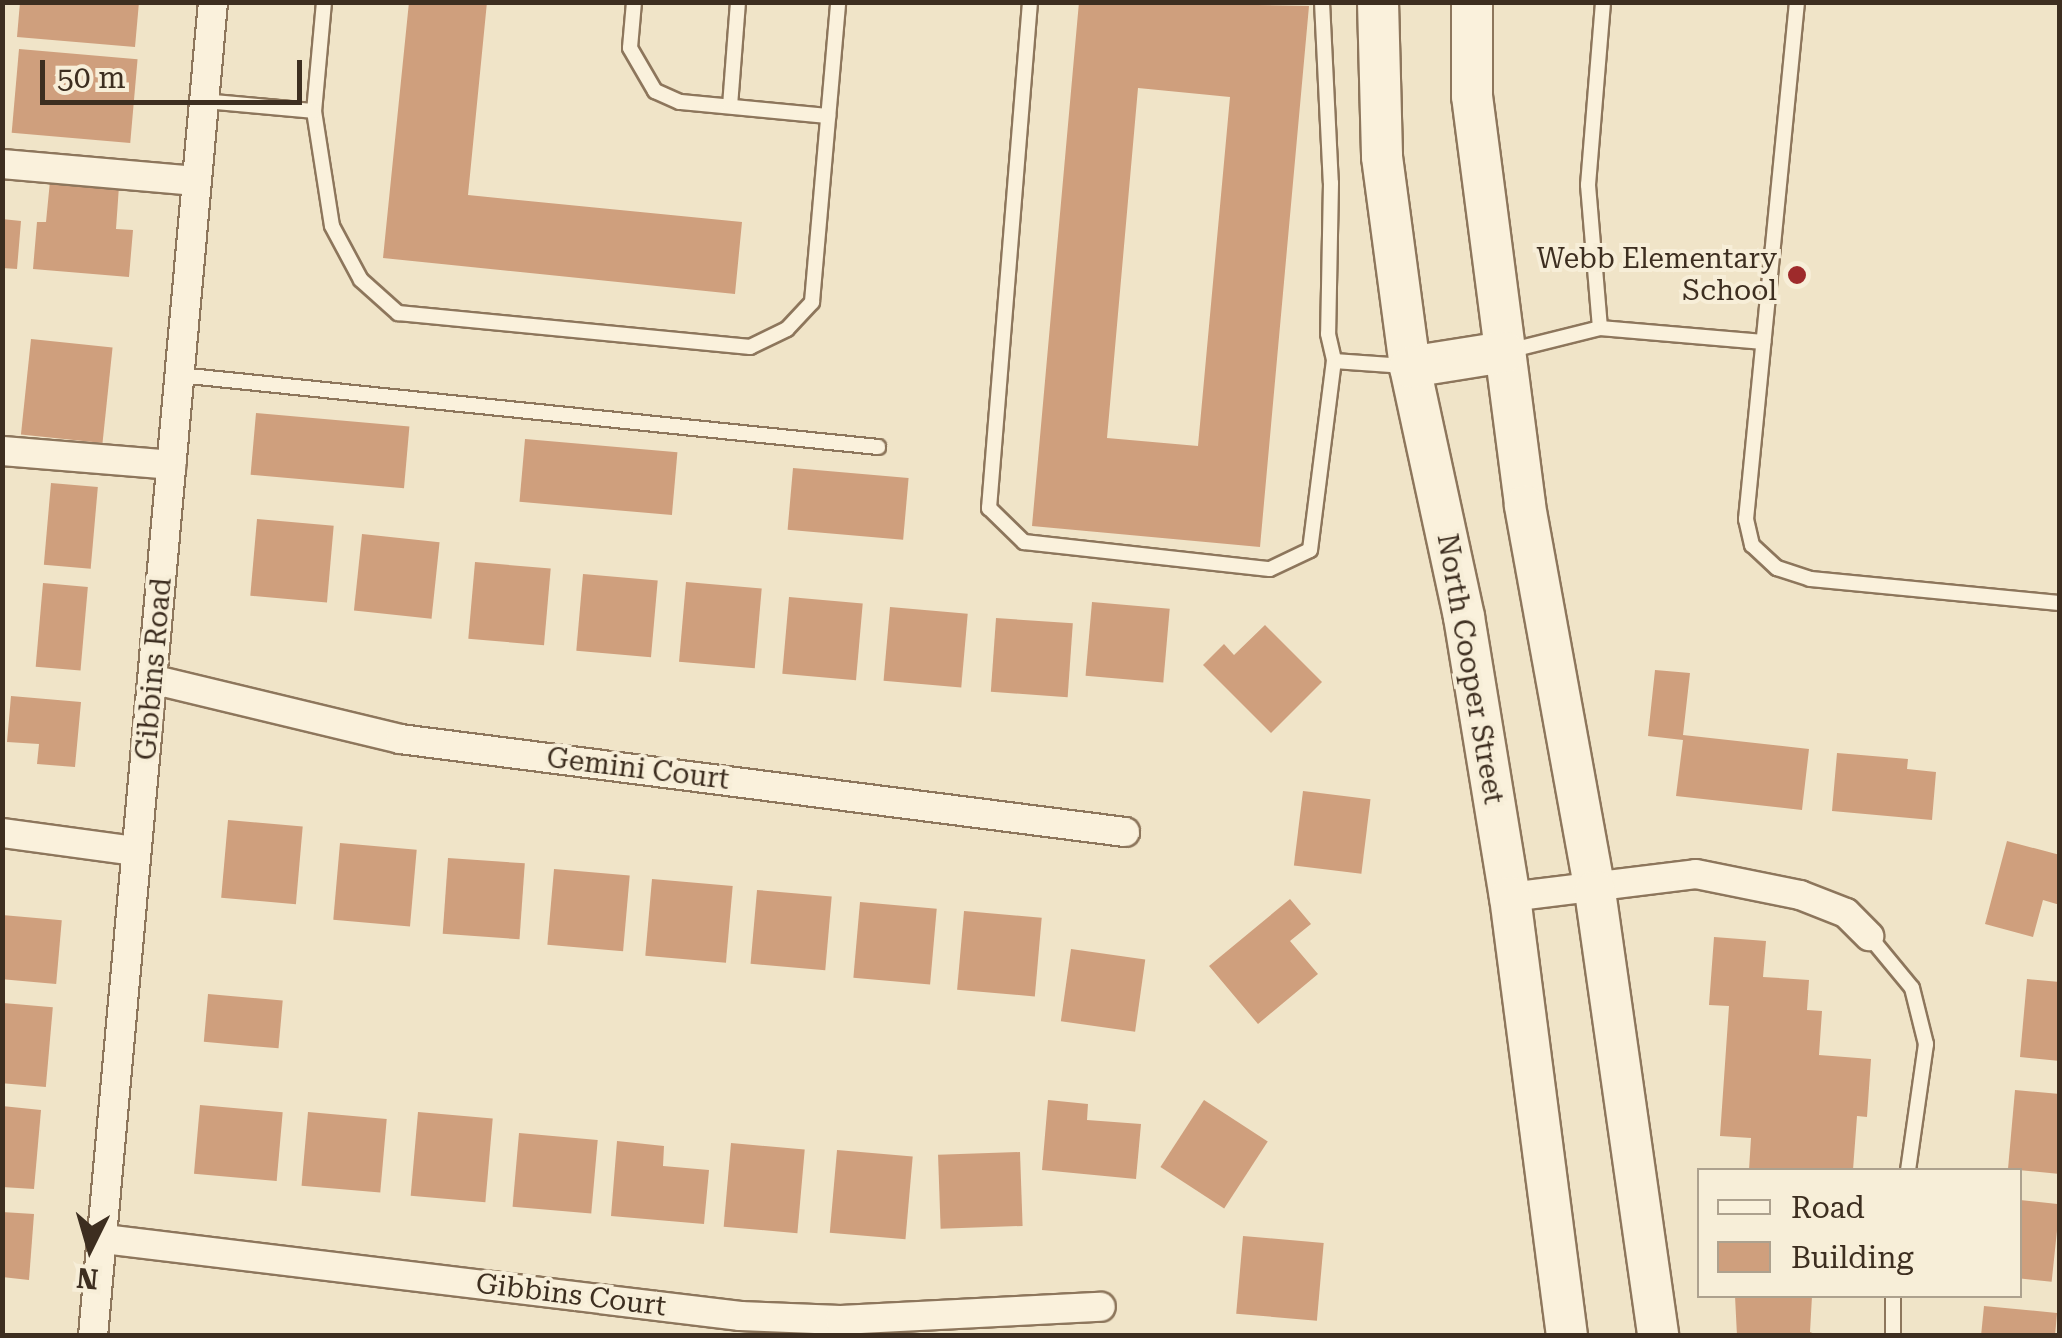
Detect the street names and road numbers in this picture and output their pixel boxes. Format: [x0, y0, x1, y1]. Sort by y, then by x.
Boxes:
street label: North Cooper Street [1430, 531, 1510, 807]
street label: Gibbins Road [129, 576, 179, 762]
street label: Gemini Court [545, 741, 731, 797]
street label: Gibbins Court [474, 1267, 668, 1323]

